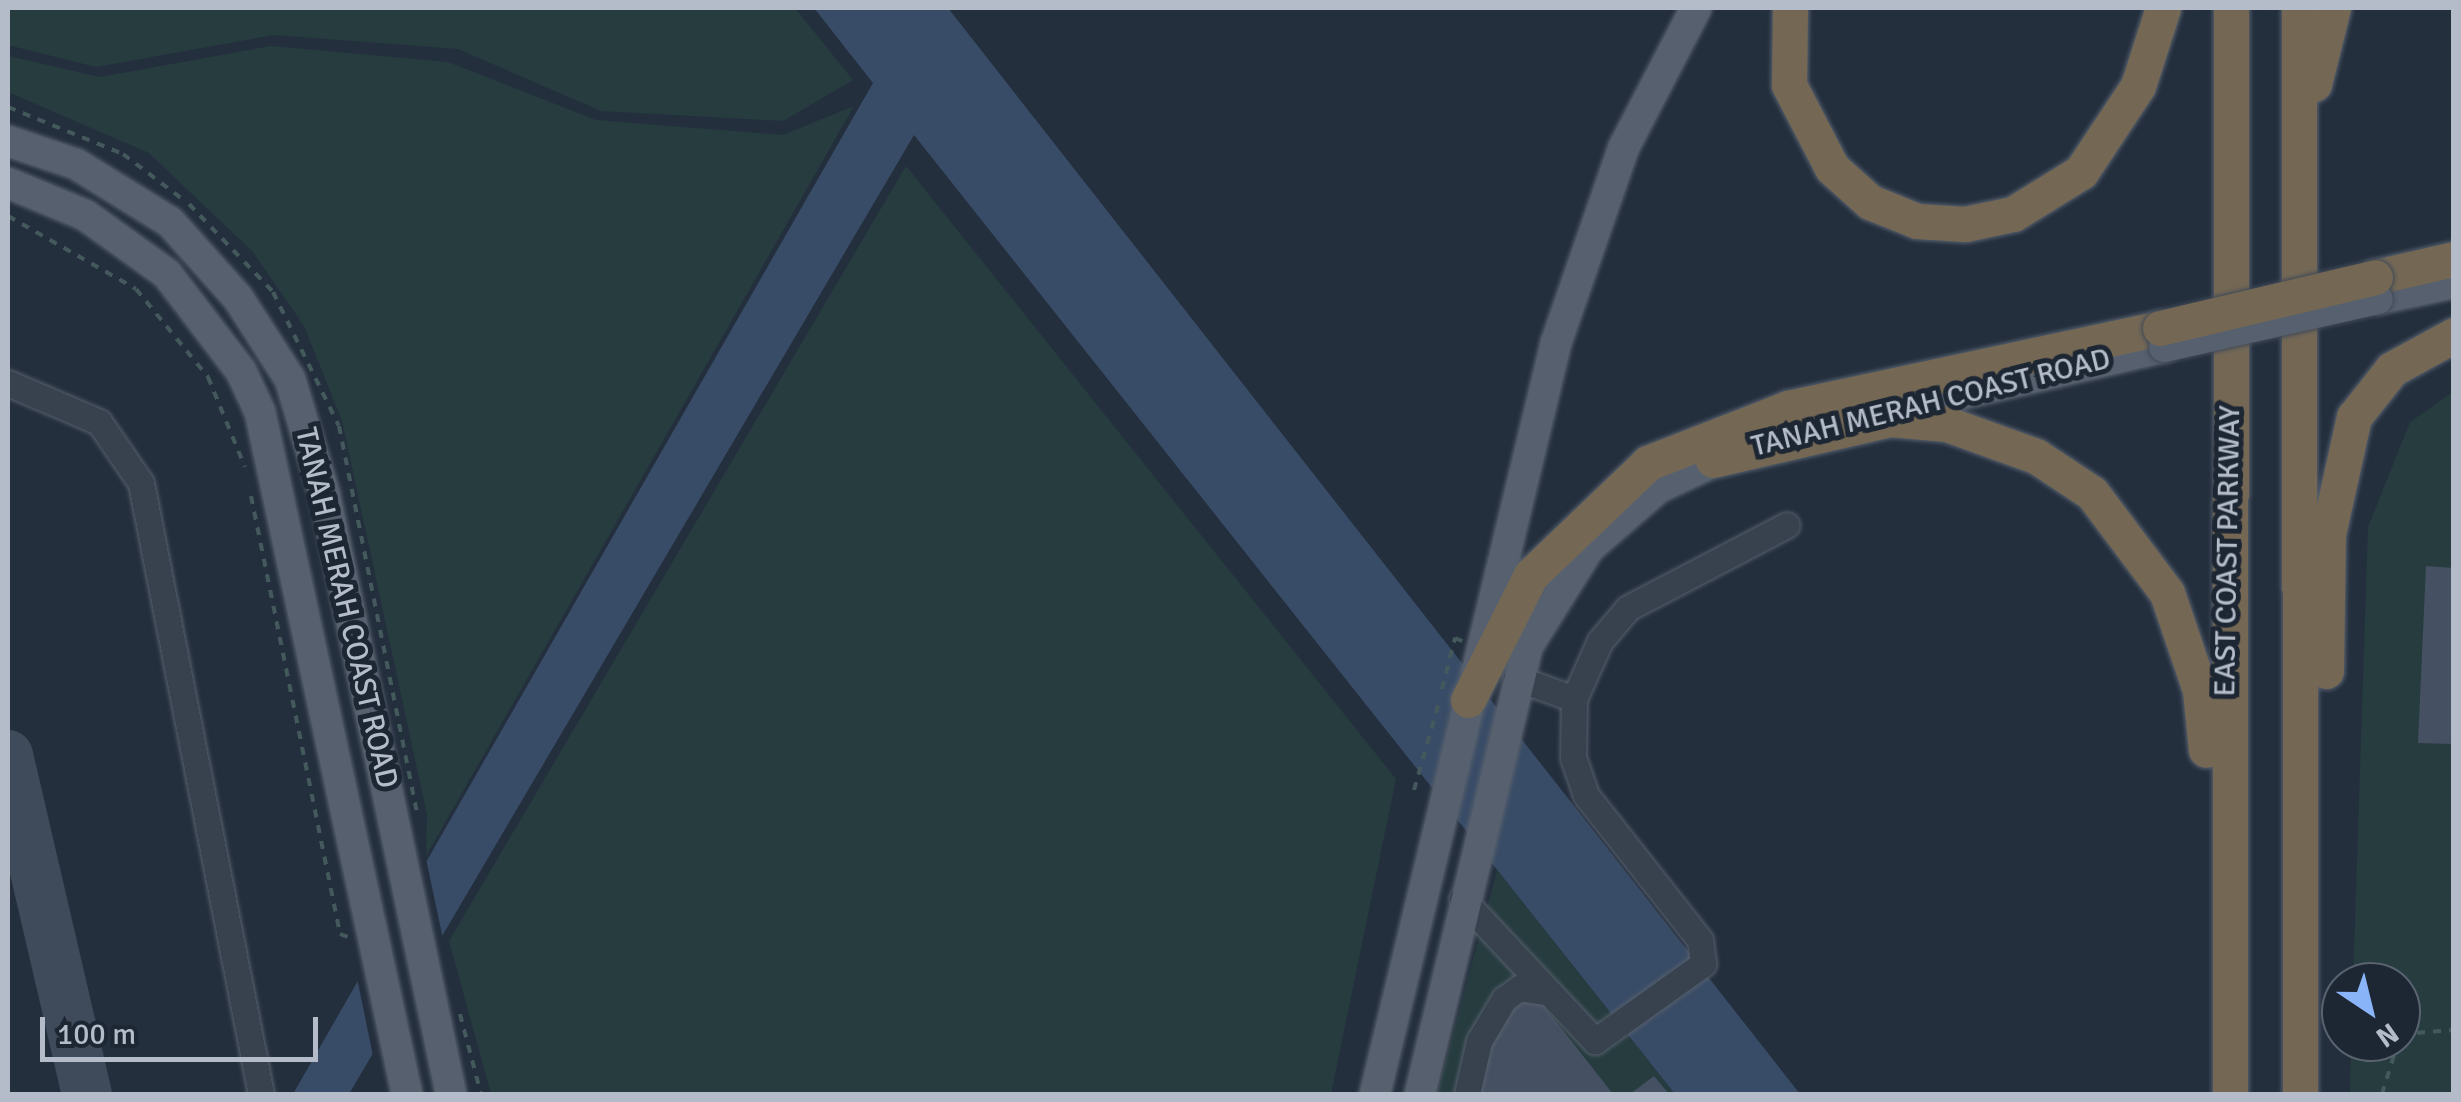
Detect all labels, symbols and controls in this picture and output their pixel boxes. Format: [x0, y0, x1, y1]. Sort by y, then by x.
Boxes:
street label: TANAH MERAH COAST ROAD [1748, 341, 2114, 465]
street label: EAST COAST PARKWAY [2207, 405, 2249, 697]
street label: TANAH MERAH COAST ROAD [287, 424, 405, 792]
north arrow [2321, 962, 2421, 1062]
scale bar [45, 997, 322, 1059]
text: N [2369, 1015, 2405, 1054]
text: 100 m [57, 1016, 136, 1053]

